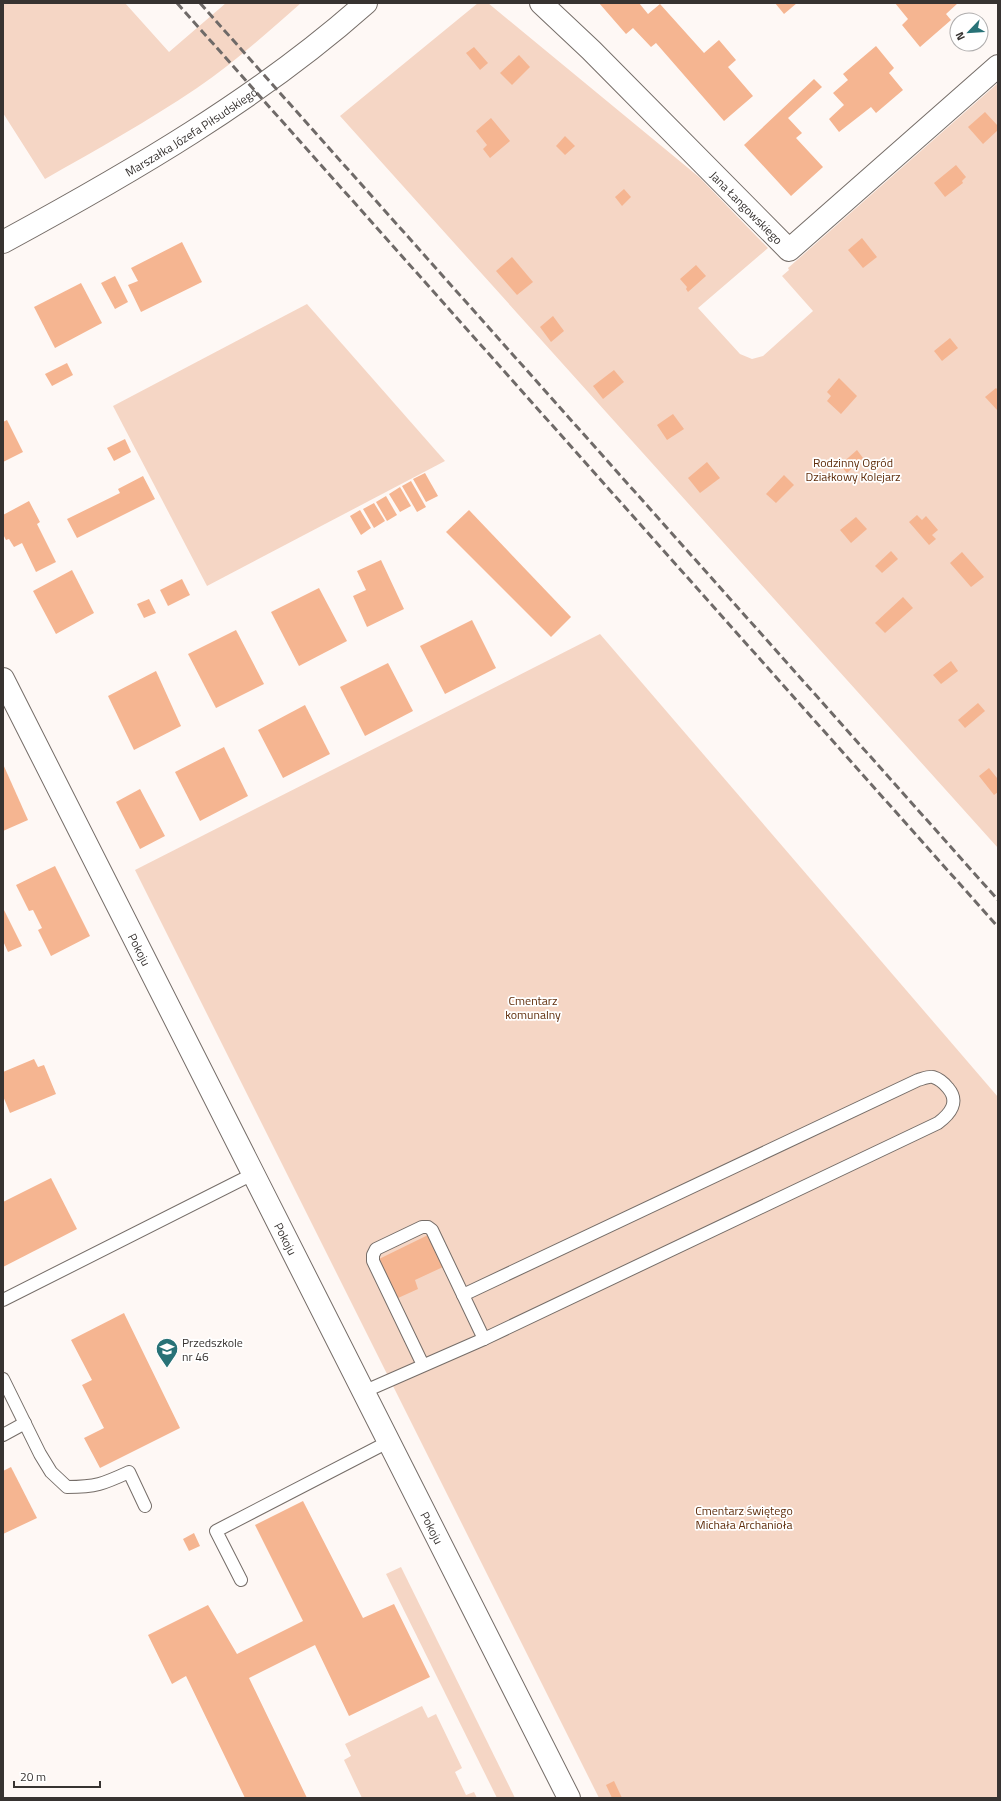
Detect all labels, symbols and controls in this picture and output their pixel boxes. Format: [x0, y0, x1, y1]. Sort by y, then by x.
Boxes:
north arrow [949, 12, 989, 52]
text: N [951, 29, 969, 43]
street label: Marszałka Józefa Piłsudskiego [121, 82, 261, 181]
street label: Jana Łangowskiego [706, 166, 788, 248]
park label: Rodzinny Ogród Działkowy Kolejarz [805, 453, 901, 486]
street label: Pokoju [124, 930, 156, 969]
park label: Cmentarz komunalny [505, 991, 561, 1024]
street label: Pokoju [270, 1219, 302, 1258]
place label: Przedszkole nr 46 [182, 1333, 243, 1366]
school or university icon: Przedszkole nr 46 [154, 1336, 180, 1369]
park label: Cmentarz świętego Michała Archanioła [695, 1501, 793, 1534]
street label: Pokoju [416, 1508, 448, 1547]
scale bar [14, 1763, 100, 1789]
text: 20 m [20, 1767, 46, 1786]

